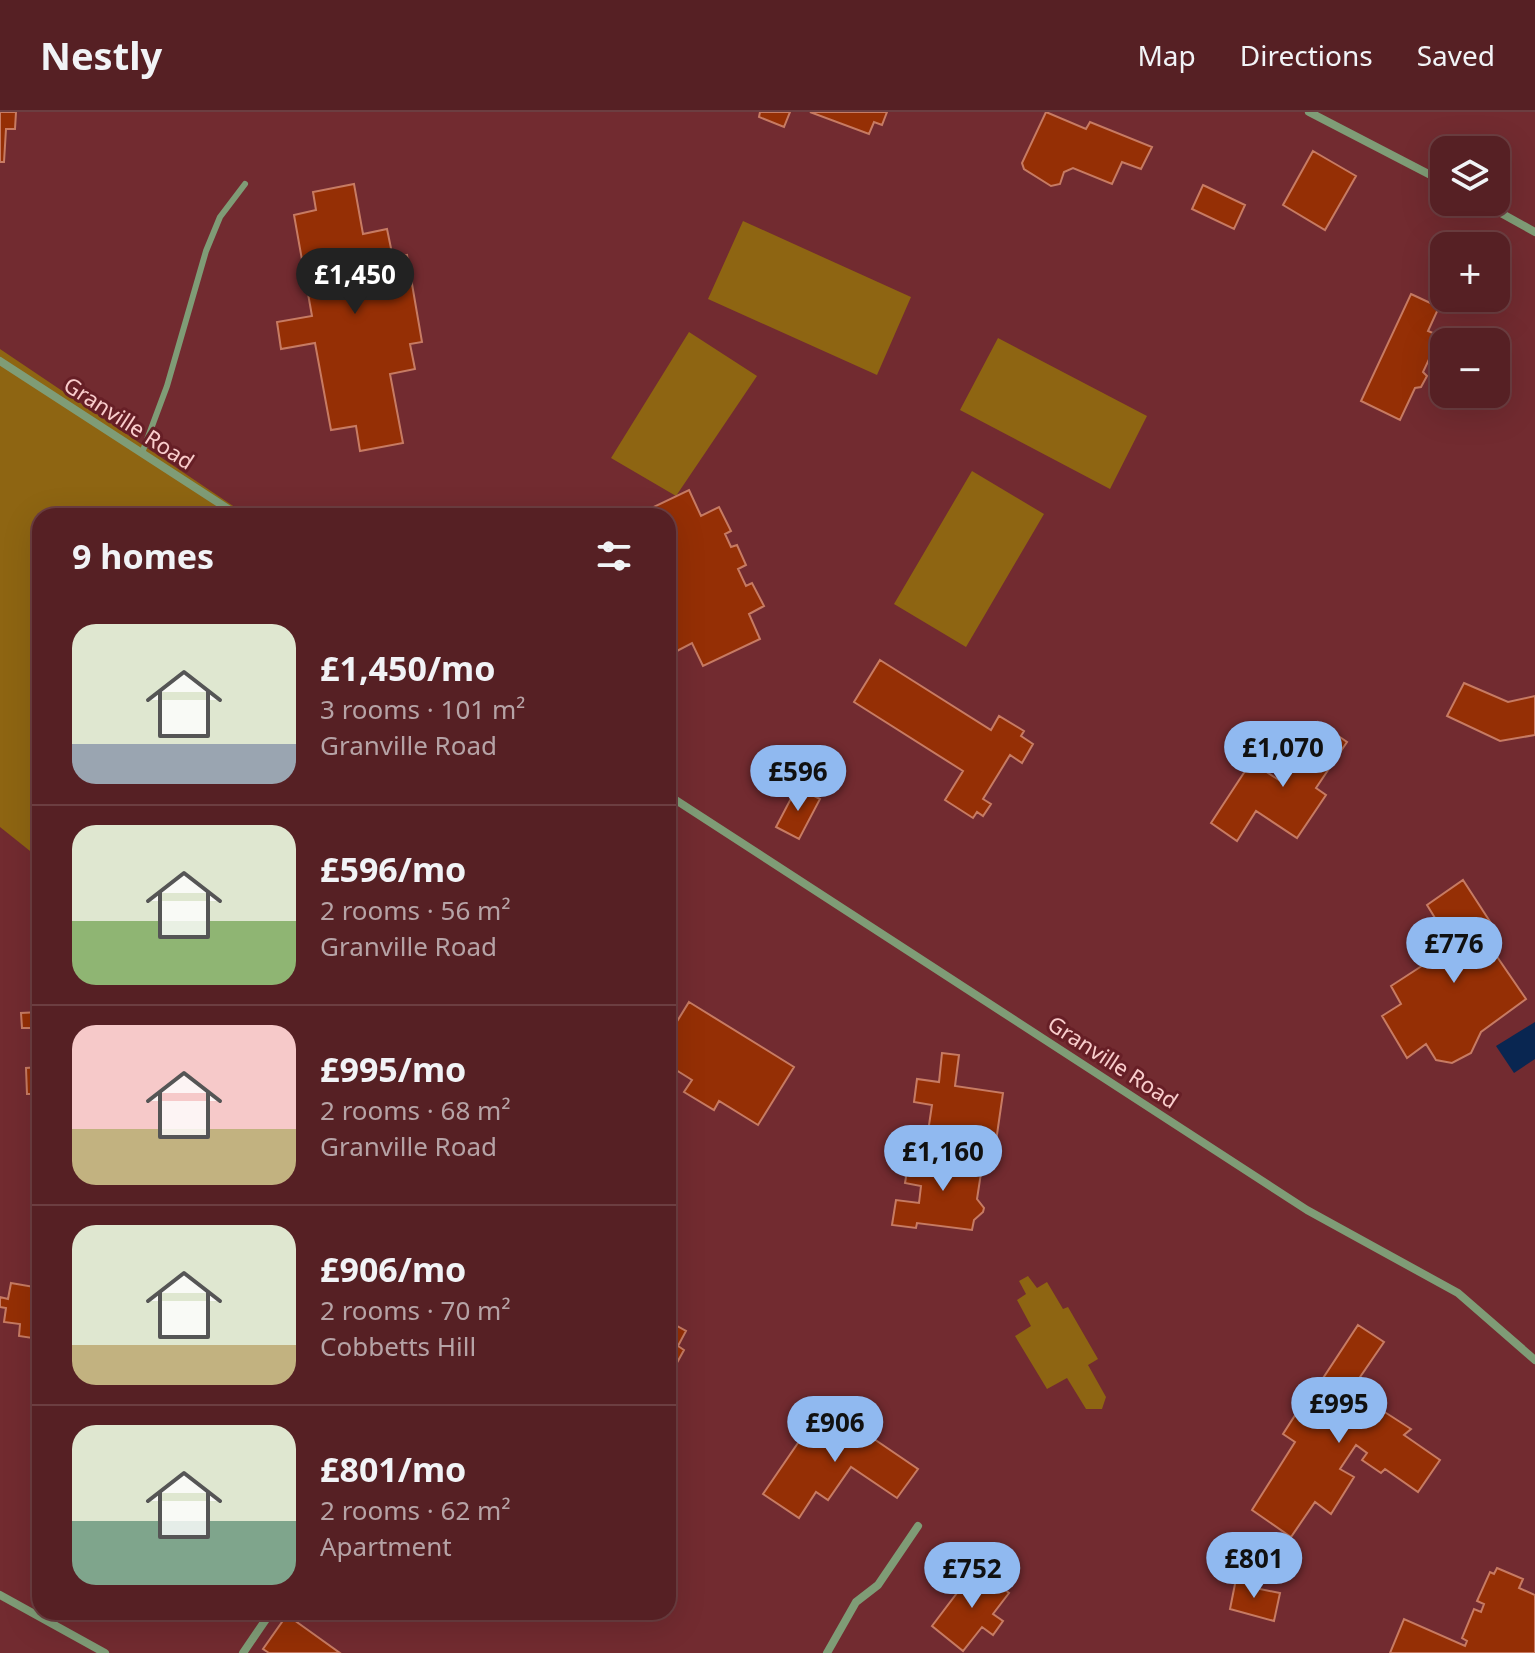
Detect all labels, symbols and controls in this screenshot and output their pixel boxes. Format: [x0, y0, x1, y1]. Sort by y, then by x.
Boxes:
text: Nestly [40, 29, 162, 81]
text: Map [1137, 36, 1196, 74]
text: Directions [1240, 36, 1373, 74]
text: Saved [1417, 36, 1495, 74]
map controls [1430, 136, 1510, 408]
button: layers [1430, 136, 1510, 216]
button: + [1430, 232, 1510, 312]
pin: £1,450 [290, 248, 420, 316]
text: £1,450 [314, 256, 396, 292]
button: − [1430, 328, 1510, 408]
street label: Granville Road [59, 369, 201, 476]
text: 9 homes [72, 533, 214, 579]
icon: filters [592, 534, 636, 578]
text: £1,450/mo [320, 645, 495, 691]
icon: home [136, 656, 232, 752]
text: 3 rooms · 101 m² [320, 691, 525, 727]
pin: £1,070 [1218, 721, 1348, 789]
text: Granville Road [320, 727, 497, 763]
text: £1,070 [1242, 729, 1324, 765]
pin: £596 [751, 745, 845, 813]
text: £596 [768, 753, 828, 789]
text: £596/mo [320, 846, 466, 892]
icon: home [136, 857, 232, 953]
text: 2 rooms · 56 m² [320, 892, 510, 928]
pin: £776 [1407, 917, 1501, 985]
text: £776 [1424, 925, 1484, 961]
text: Granville Road [320, 928, 497, 964]
street label: Granville Road [1043, 1008, 1185, 1115]
text: £995/mo [320, 1046, 466, 1092]
icon: home [136, 1057, 232, 1153]
text: 2 rooms · 68 m² [320, 1092, 510, 1128]
pin: £1,160 [878, 1125, 1008, 1193]
text: Granville Road [320, 1128, 497, 1164]
text: £1,160 [902, 1133, 984, 1169]
text: £906/mo [320, 1246, 466, 1292]
icon: home [136, 1257, 232, 1353]
text: 2 rooms · 70 m² [320, 1292, 510, 1328]
text: Cobbetts Hill [320, 1328, 476, 1364]
pin: £995 [1292, 1377, 1386, 1445]
text: £995 [1309, 1385, 1369, 1421]
pin: £906 [788, 1396, 882, 1464]
text: £906 [805, 1404, 865, 1440]
text: £801/mo [320, 1446, 466, 1492]
icon: home [136, 1457, 232, 1553]
text: 2 rooms · 62 m² [320, 1492, 510, 1528]
text: Apartment [320, 1528, 452, 1564]
pin: £801 [1207, 1532, 1301, 1600]
text: £801 [1224, 1540, 1284, 1576]
pin: £752 [925, 1542, 1019, 1610]
text: £752 [942, 1550, 1002, 1586]

